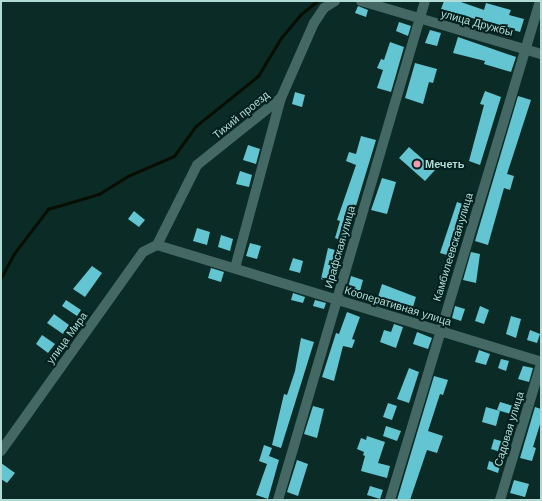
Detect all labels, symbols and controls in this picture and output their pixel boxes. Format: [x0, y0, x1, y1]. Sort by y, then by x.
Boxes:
street label: улица Дружбы [440, 7, 514, 39]
street label: Тихий проезд [210, 88, 272, 142]
place label: Мечеть [425, 157, 465, 171]
marker: Мечеть [412, 159, 422, 169]
street label: Камбилеевская улица [430, 191, 476, 303]
street label: Ирафская улица [322, 204, 358, 290]
street label: Кооперативная улица [343, 283, 453, 329]
street label: улица Мира [44, 310, 90, 366]
street label: Садовая улица [491, 390, 527, 468]

